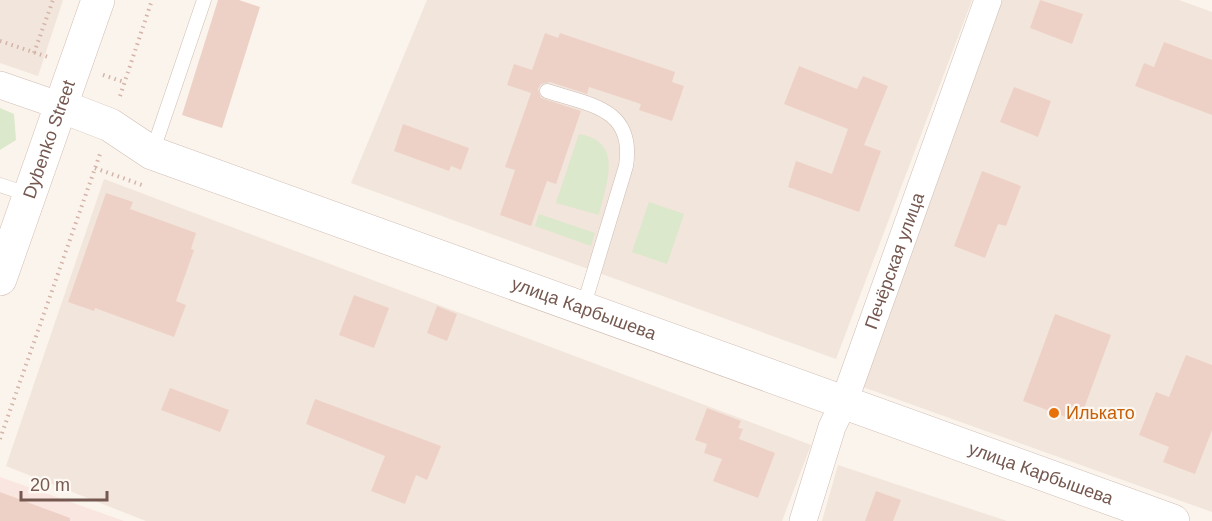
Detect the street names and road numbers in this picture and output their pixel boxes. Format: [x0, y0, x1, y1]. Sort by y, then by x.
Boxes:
street label: Dybenko Street [19, 77, 79, 201]
street label: Печёрская улица [861, 189, 928, 332]
street label: улица Карбышева [509, 273, 660, 344]
street label: улица Карбышева [966, 438, 1117, 509]

